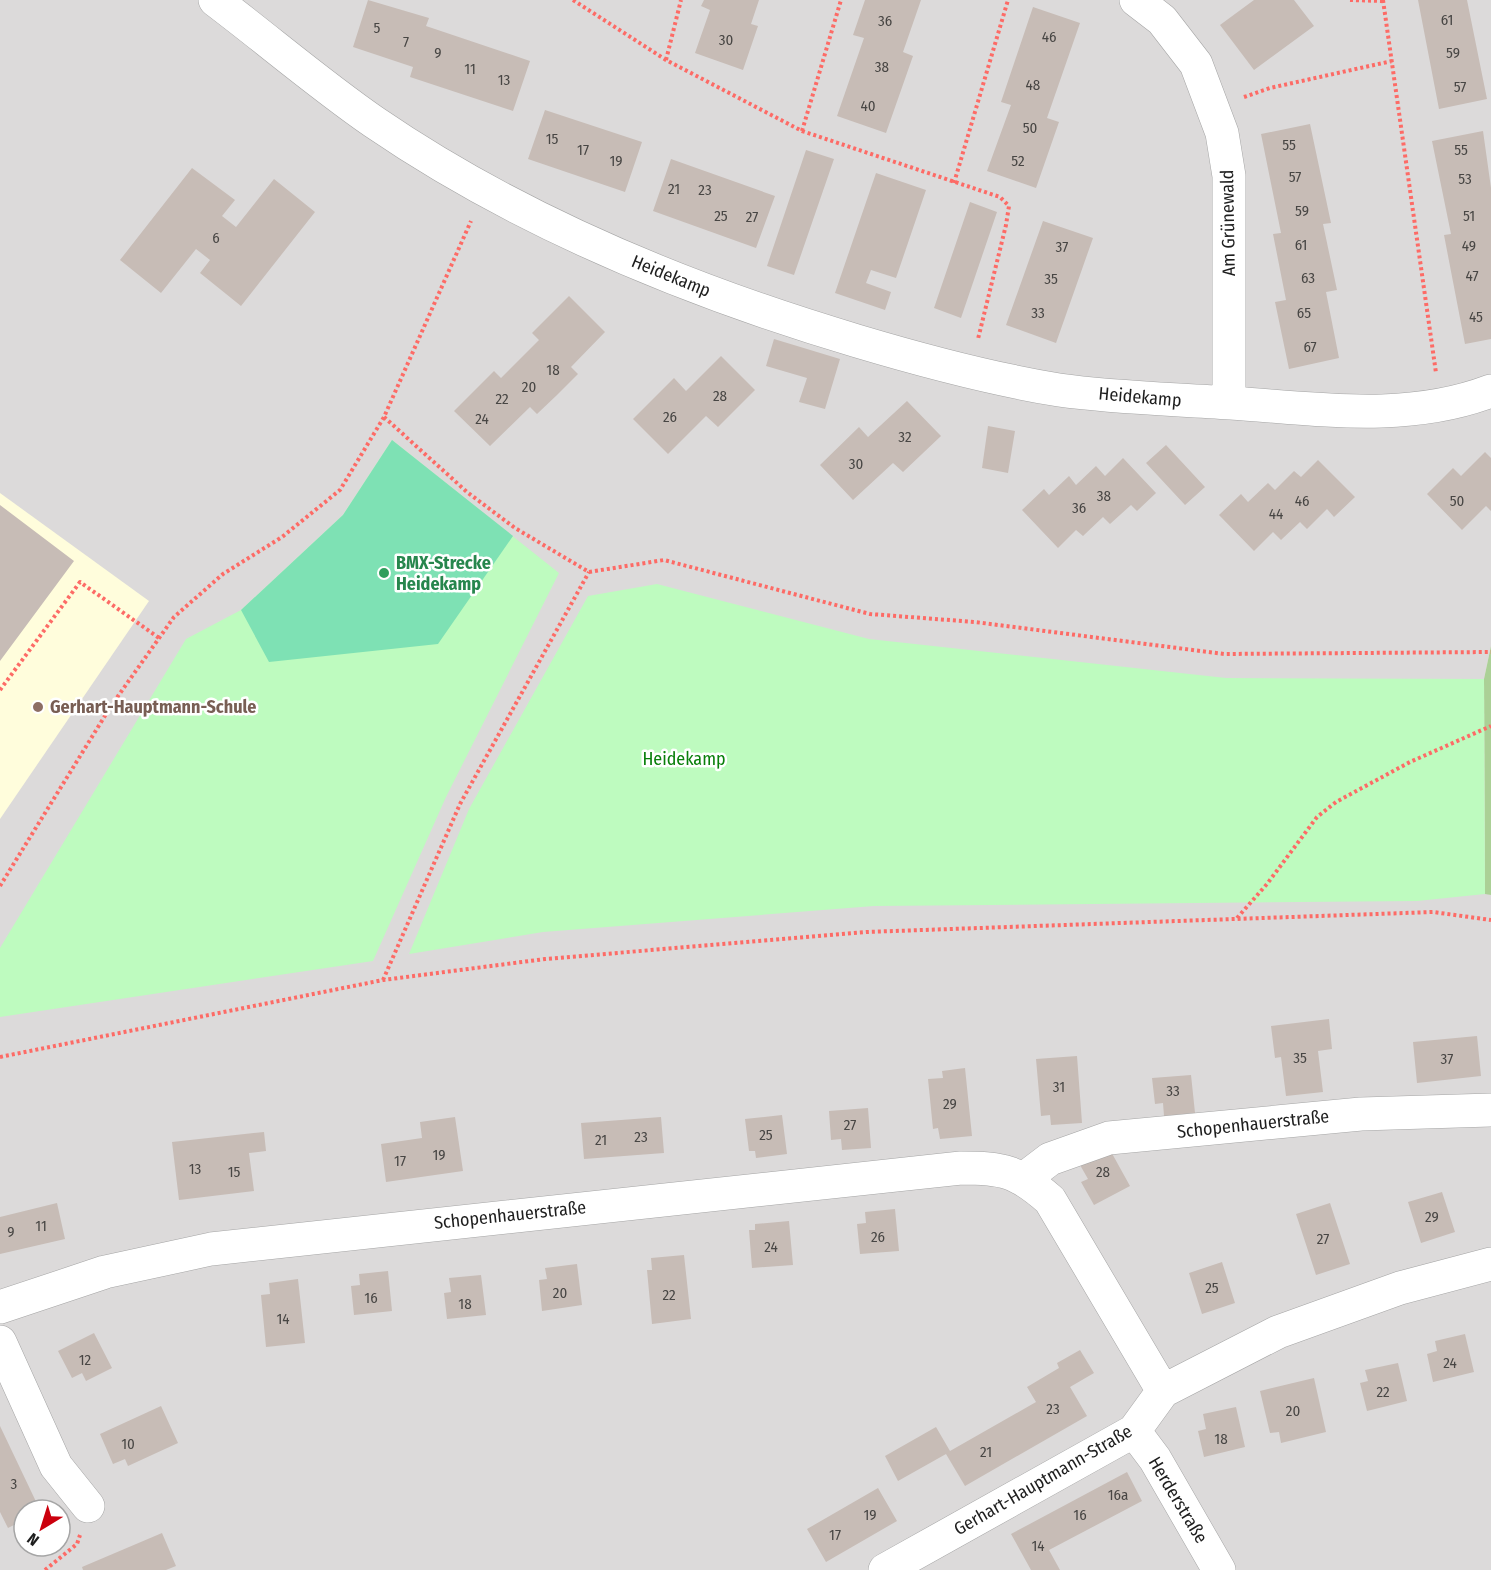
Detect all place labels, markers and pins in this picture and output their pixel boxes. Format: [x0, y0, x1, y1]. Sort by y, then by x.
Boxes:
place label: BMX-Strecke Heidekamp [396, 552, 491, 595]
marker: BMX-Strecke Heidekamp [377, 566, 391, 580]
place label: Gerhart-Hauptmann-Schule [50, 696, 256, 718]
marker: Gerhart-Hauptmann-Schule [31, 700, 45, 714]

